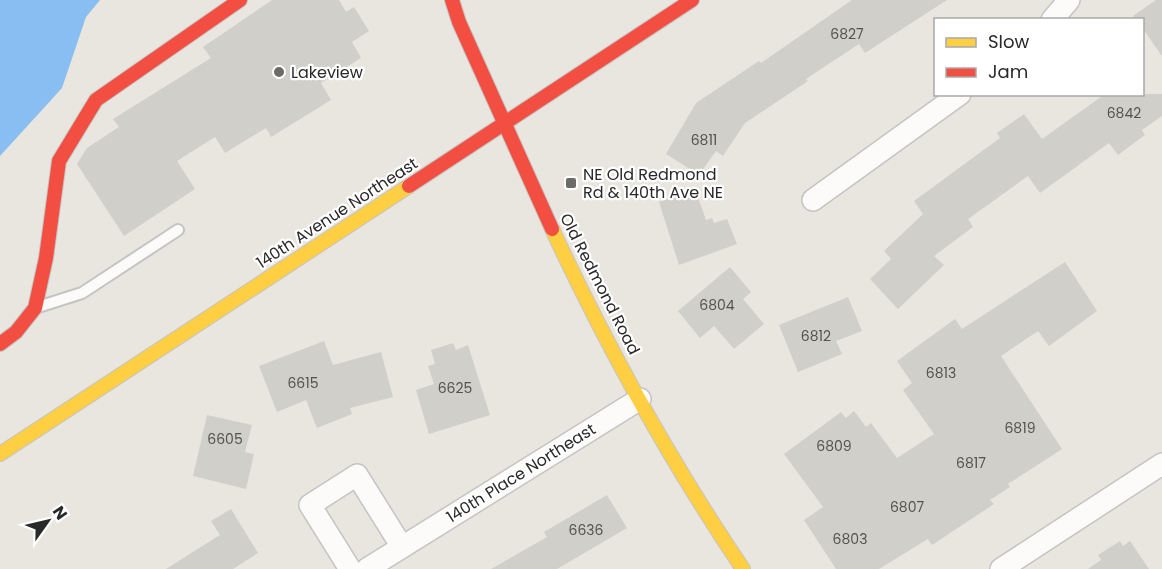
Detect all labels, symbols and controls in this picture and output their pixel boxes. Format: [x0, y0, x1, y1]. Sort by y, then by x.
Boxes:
legend [934, 18, 1144, 96]
house number: 6827 [830, 24, 864, 44]
text: Slow [988, 29, 1030, 54]
text: Jam [988, 59, 1028, 84]
place label: Lakeview [291, 61, 363, 84]
marker: Lakeview [272, 65, 286, 79]
house number: 6842 [1107, 103, 1141, 123]
house number: 6811 [691, 130, 717, 150]
street label: 140th Avenue Northeast [252, 152, 422, 274]
place label: NE Old Redmond Rd & 140th Ave NE [583, 163, 723, 204]
marker: NE Old Redmond Rd & 140th Ave NE [564, 176, 578, 190]
street label: Old Redmond Road [554, 209, 646, 359]
house number: 6804 [699, 295, 735, 315]
house number: 6812 [801, 326, 831, 346]
house number: 6813 [926, 363, 956, 383]
house number: 6615 [287, 373, 319, 393]
house number: 6625 [438, 378, 472, 398]
street label: 140th Place Northeast [442, 418, 600, 528]
house number: 6819 [1004, 418, 1036, 438]
house number: 6605 [207, 429, 243, 449]
house number: 6809 [816, 436, 852, 456]
house number: 6817 [956, 453, 986, 473]
north arrow [18, 491, 78, 551]
house number: 6807 [890, 497, 924, 517]
text: N [47, 501, 73, 524]
house number: 6636 [569, 520, 604, 540]
house number: 6803 [833, 529, 867, 549]

